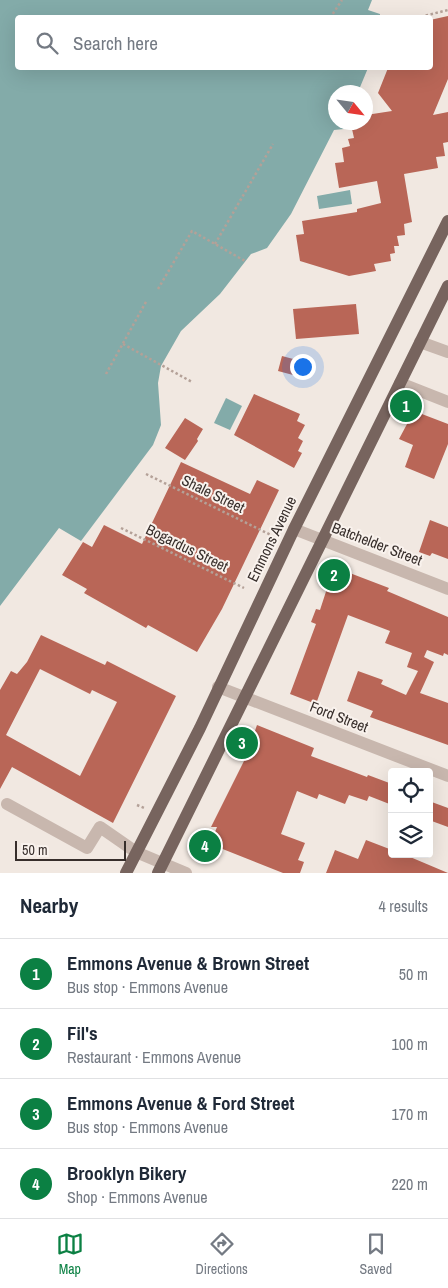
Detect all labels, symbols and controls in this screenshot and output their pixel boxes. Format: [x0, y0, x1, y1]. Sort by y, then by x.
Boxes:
search box [15, 15, 433, 70]
icon: search [33, 29, 61, 57]
text: Search here [73, 30, 158, 56]
north arrow [328, 85, 373, 130]
your location [290, 354, 316, 380]
pin: 1 [390, 387, 422, 425]
street label: Shale Street [178, 469, 249, 518]
street label: Emmons Avenue [242, 492, 301, 585]
street label: Batchelder Street [329, 517, 426, 571]
street label: Bogardus Street [143, 519, 232, 577]
pin: 2 [318, 556, 350, 594]
street label: Ford Street [307, 696, 372, 737]
pin: 3 [226, 724, 258, 762]
map controls [388, 768, 433, 858]
button: locate [388, 768, 433, 813]
button: layers [388, 813, 433, 858]
pin: 4 [189, 827, 221, 865]
scale bar [15, 838, 126, 861]
text: 50 m [22, 841, 48, 859]
text: Nearby [20, 891, 78, 920]
text: 4 results [378, 895, 428, 917]
text: Emmons Avenue & Brown Street [67, 950, 309, 976]
text: 1 [32, 963, 40, 985]
text: 50 m [399, 963, 428, 985]
text: Bus stop · Emmons Avenue [67, 976, 228, 998]
text: Fil's [67, 1020, 98, 1046]
text: 2 [32, 1033, 40, 1055]
text: 100 m [392, 1033, 428, 1055]
text: Restaurant · Emmons Avenue [67, 1046, 241, 1068]
text: Emmons Avenue & Ford Street [67, 1090, 295, 1116]
text: 3 [32, 1103, 40, 1125]
text: 170 m [392, 1103, 428, 1125]
text: Bus stop · Emmons Avenue [67, 1116, 228, 1138]
text: Brooklyn Bikery [67, 1160, 187, 1186]
text: 4 [32, 1173, 40, 1195]
text: 220 m [392, 1173, 428, 1195]
text: Shop · Emmons Avenue [67, 1186, 208, 1208]
tab: Map [56, 1230, 84, 1278]
tab: Directions [196, 1230, 248, 1278]
tab: Saved [360, 1230, 392, 1278]

